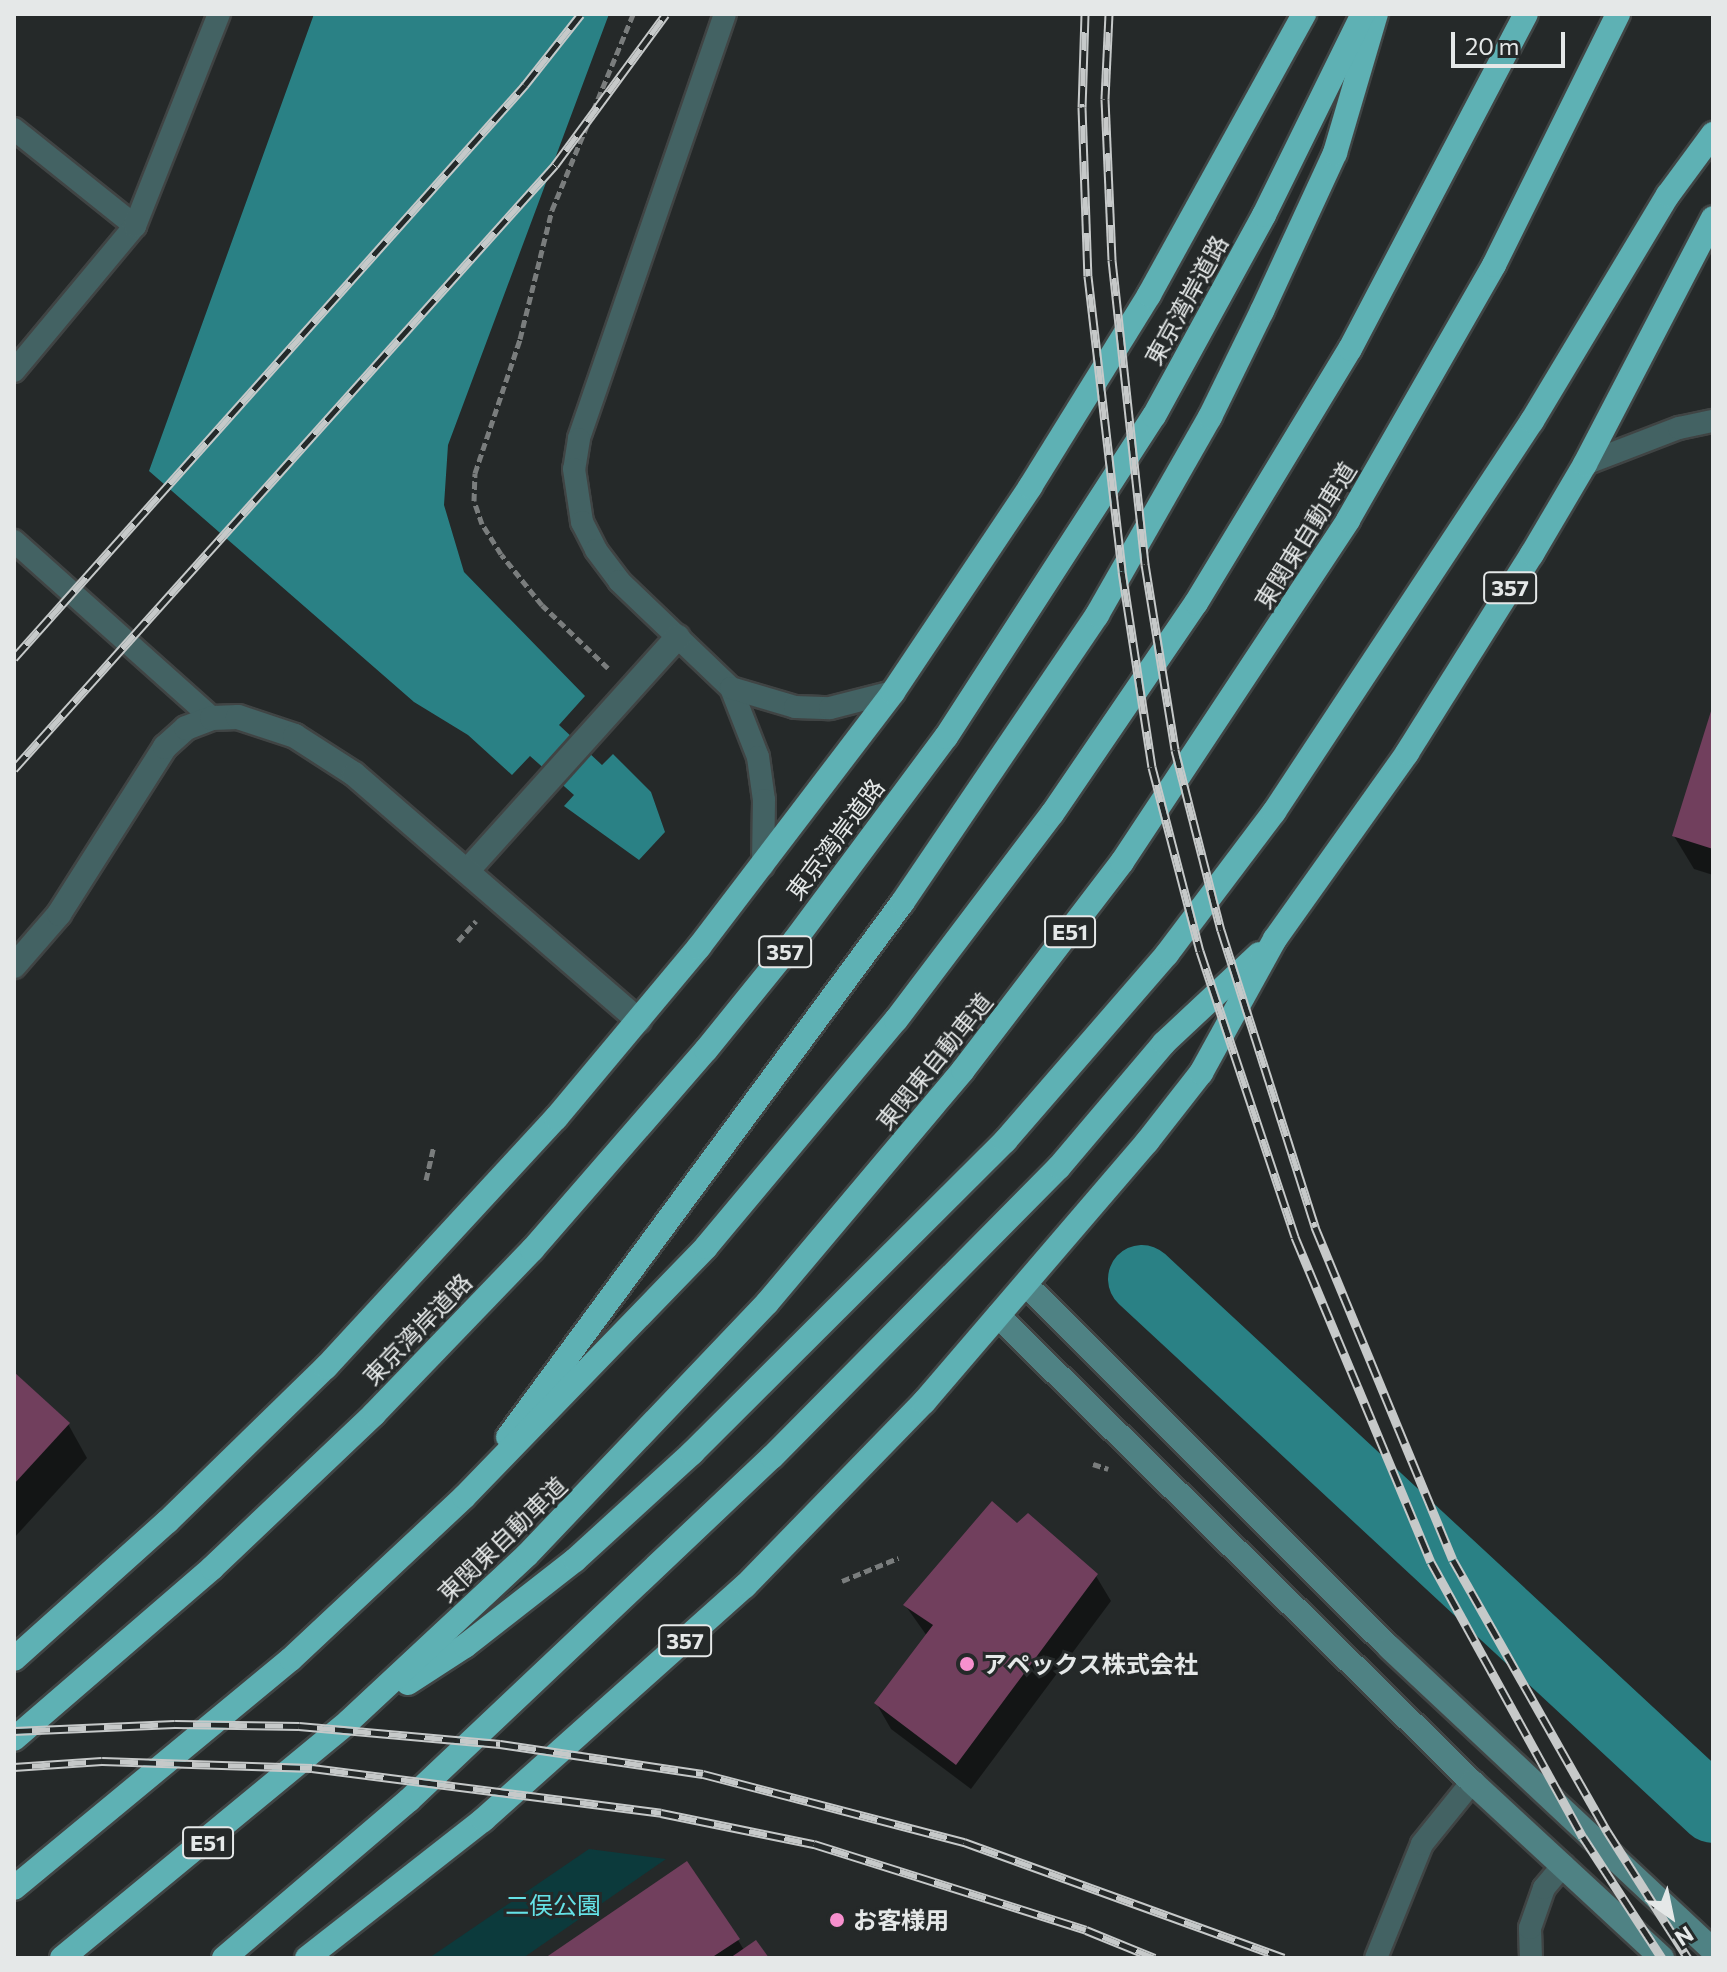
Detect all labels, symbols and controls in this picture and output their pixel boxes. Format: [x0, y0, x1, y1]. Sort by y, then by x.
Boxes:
scale bar [1455, 16, 1569, 66]
text: 20 m [1465, 31, 1519, 60]
street label: 東京湾岸道路 [1138, 230, 1234, 370]
street label: 東関東自動車道 [1248, 456, 1362, 614]
road number: 357 [1482, 570, 1538, 606]
street label: 東京湾岸道路 [780, 773, 890, 905]
road number: E51 [1044, 914, 1096, 950]
road number: 357 [757, 934, 813, 970]
street label: 東関東自動車道 [870, 987, 998, 1135]
street label: 東京湾岸道路 [357, 1267, 477, 1391]
street label: 東関東自動車道 [432, 1470, 572, 1608]
road number: 357 [657, 1623, 713, 1659]
place label: アペックス株式会社 [983, 1650, 1199, 1678]
marker: アペックス株式会社 [958, 1655, 976, 1673]
road number: E51 [182, 1825, 234, 1861]
north arrow [1631, 1876, 1711, 1956]
park label: 二俣公園 [505, 1891, 601, 1919]
place label: お客様用 [853, 1906, 949, 1934]
marker: お客様用 [828, 1911, 846, 1929]
text: N [1670, 1921, 1699, 1952]

